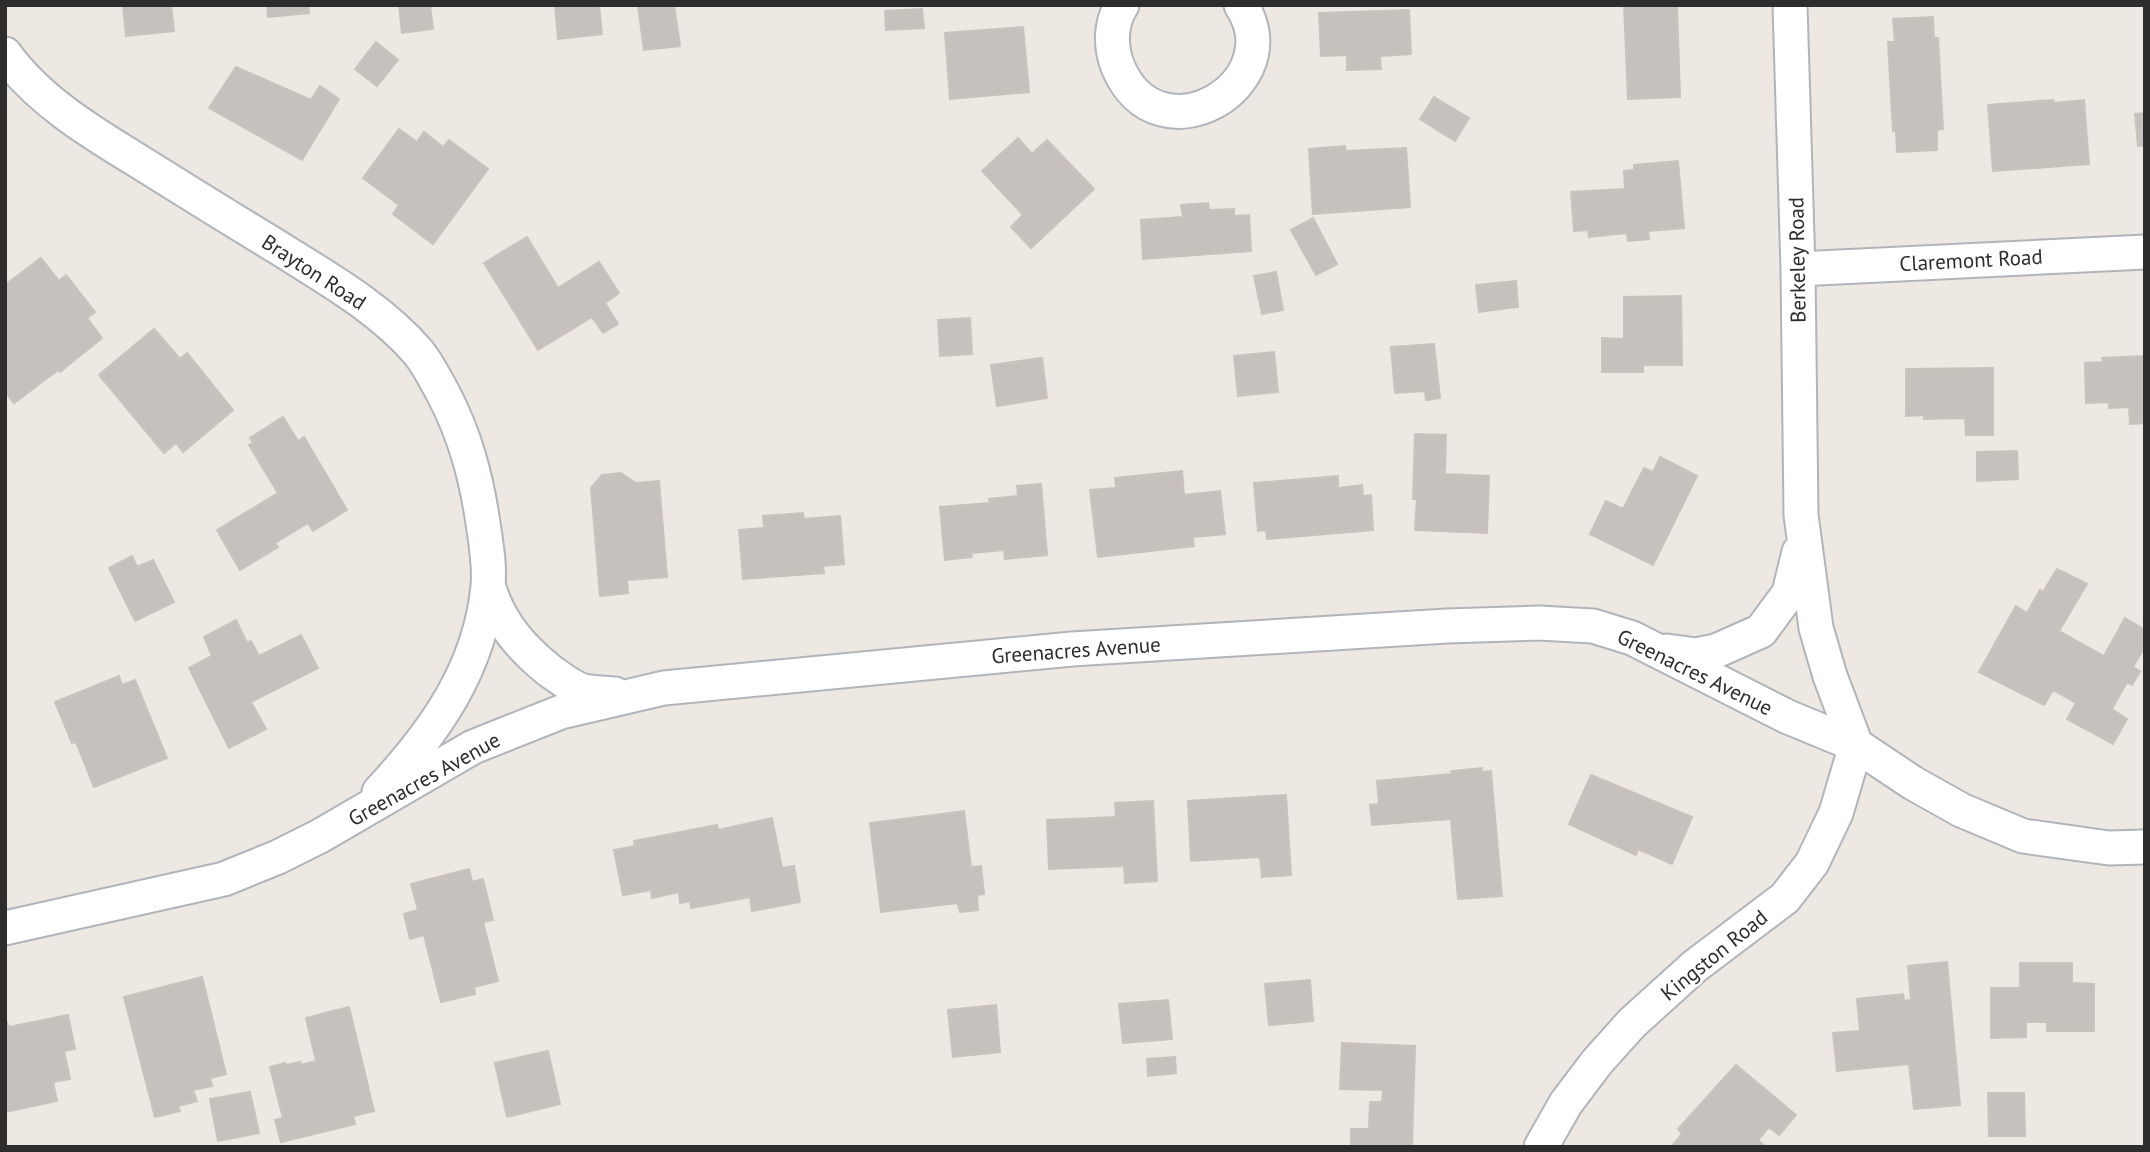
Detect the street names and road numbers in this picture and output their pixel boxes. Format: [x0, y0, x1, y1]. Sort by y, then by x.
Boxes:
street label: Berkeley Road [1782, 197, 1812, 323]
street label: Brayton Road [257, 228, 371, 316]
street label: Claremont Road [1899, 243, 2043, 277]
street label: Greenacres Avenue [1613, 623, 1777, 721]
street label: Greenacres Avenue [990, 631, 1162, 669]
street label: Greenacres Avenue [343, 726, 505, 832]
street label: Kingston Road [1655, 904, 1773, 1006]

